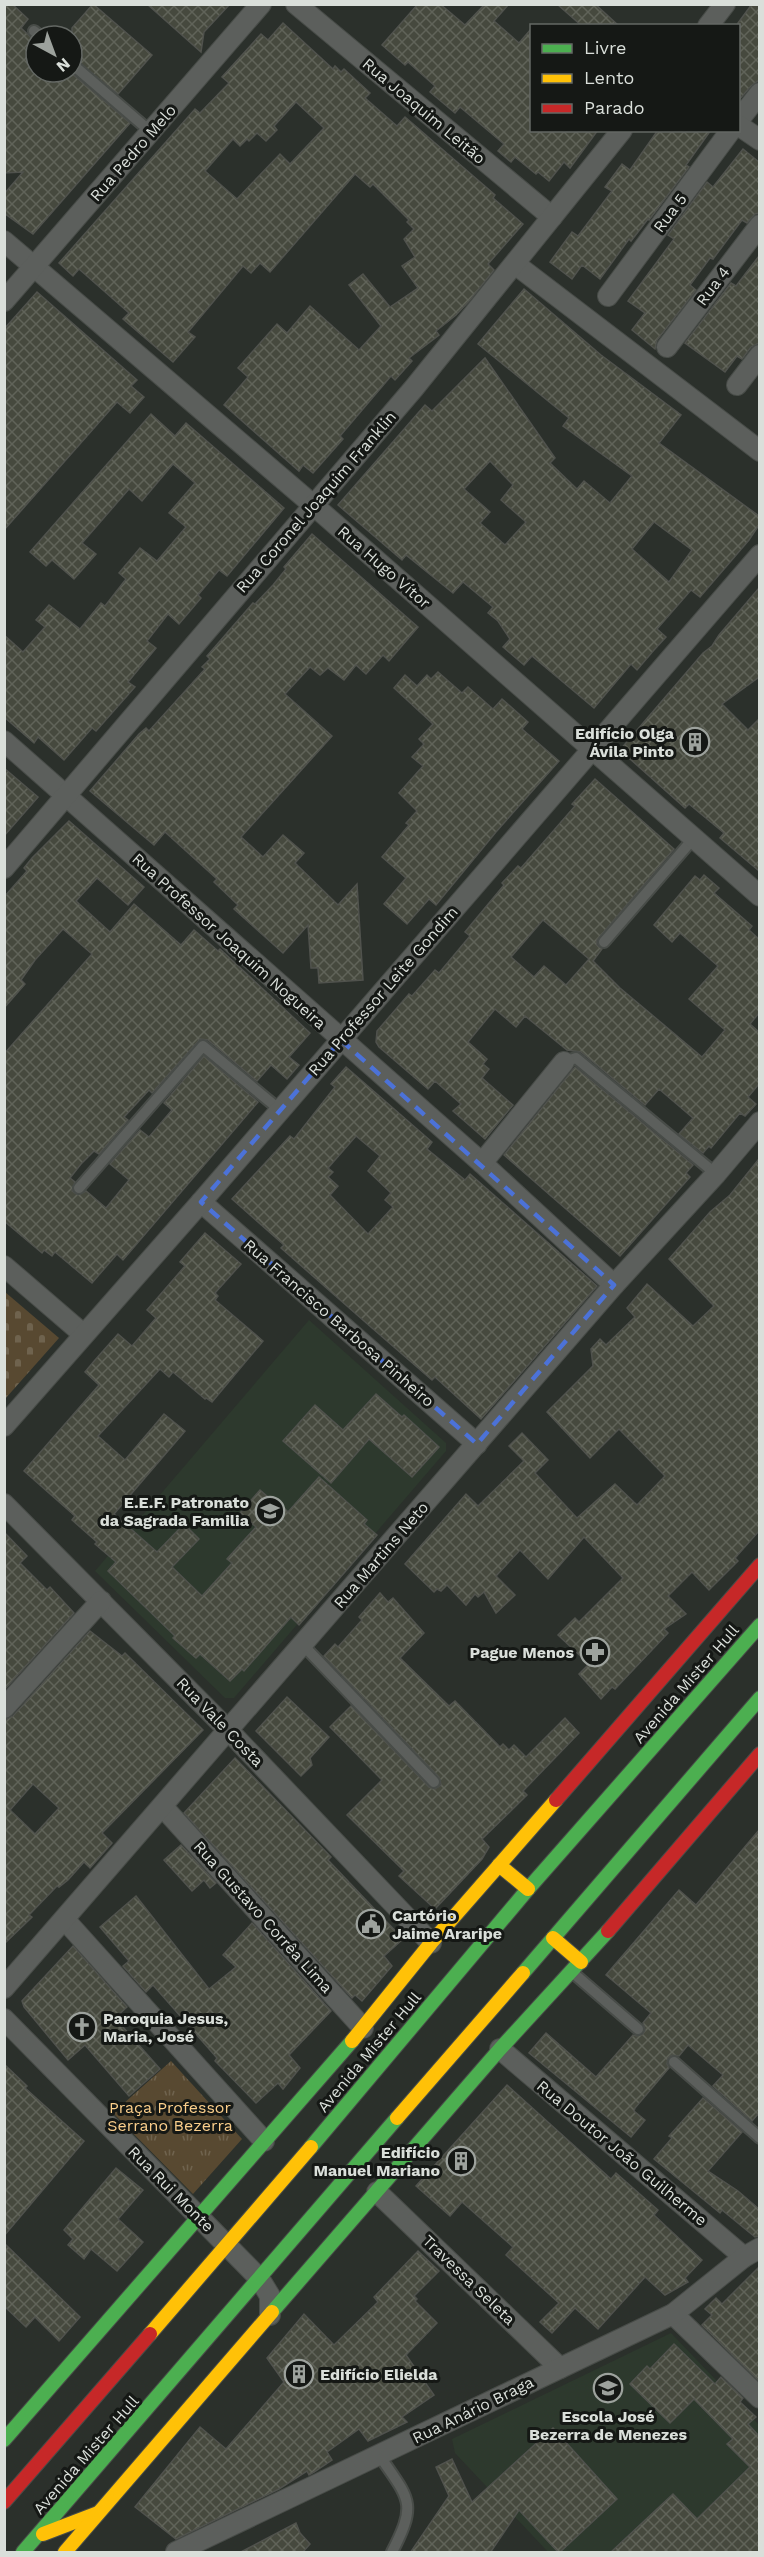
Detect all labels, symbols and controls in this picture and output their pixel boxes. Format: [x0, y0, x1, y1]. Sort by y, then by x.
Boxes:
north arrow [24, 24, 84, 84]
legend [530, 24, 740, 132]
text: Livre [584, 37, 626, 58]
text: N [53, 54, 74, 76]
street label: Rua Joaquim Leitão [359, 54, 489, 168]
text: Lento [584, 67, 634, 88]
text: Parado [584, 97, 645, 118]
street label: Rua Pedro Melo [86, 101, 180, 205]
street label: Rua 5 [649, 190, 691, 236]
street label: Rua 4 [692, 262, 734, 309]
street label: Rua Coronel Joaquim Franklin [232, 407, 400, 597]
street label: Rua Hugo Vítor [334, 522, 435, 613]
place label: Edifício Olga Ávila Pinto [575, 724, 675, 761]
building icon: Edifício Olga Ávila Pinto [679, 726, 711, 758]
street label: Rua Professor Joaquim Nogueira [128, 849, 330, 1033]
street label: Rua Professor Leite Gondim [304, 902, 462, 1080]
street label: Rua Francisco Barbosa Pinheiro [240, 1235, 438, 1411]
place label: E.E.F. Patronato da Sagrada Familia [100, 1493, 250, 1530]
school or university icon: E.E.F. Patronato da Sagrada Familia [254, 1495, 286, 1527]
street label: Rua Martins Neto [330, 1498, 432, 1612]
street label: Avenida Mister Hull [629, 1621, 743, 1747]
pharmacy icon: Pague Menos [579, 1636, 611, 1668]
place label: Pague Menos [469, 1643, 574, 1662]
street label: Rua Vale Costa [173, 1673, 267, 1771]
street label: Rua Gustavo Corrêa Lima [190, 1837, 336, 1997]
place label: Cartório Jaime Araripe [392, 1906, 502, 1943]
public building icon: Cartório Jaime Araripe [355, 1908, 387, 1940]
street label: Avenida Mister Hull [313, 1988, 425, 2116]
place label: Paroquia Jesus, Maria, José [103, 2009, 228, 2046]
church icon: Paroquia Jesus, Maria, José [66, 2011, 98, 2043]
street label: Rua Doutor João Guilherme [533, 2076, 711, 2230]
park label: Praça Professor Serrano Bezerra [107, 2098, 233, 2135]
street label: Rua Rui Monte [124, 2142, 218, 2236]
place label: Edifício Manuel Mariano [313, 2143, 440, 2180]
building icon: Edifício Manuel Mariano [445, 2145, 477, 2177]
street label: Travessa Seleta [419, 2231, 519, 2329]
building icon: Edifício Elielda [283, 2358, 315, 2390]
place label: Edifício Elielda [320, 2365, 438, 2384]
street label: Rua Anário Braga [409, 2372, 537, 2448]
school or university icon: Escola José Bezerra de Menezes [592, 2372, 624, 2404]
street label: Avenida Mister Hull [29, 2392, 143, 2518]
place label: Escola José Bezerra de Menezes [529, 2407, 687, 2444]

